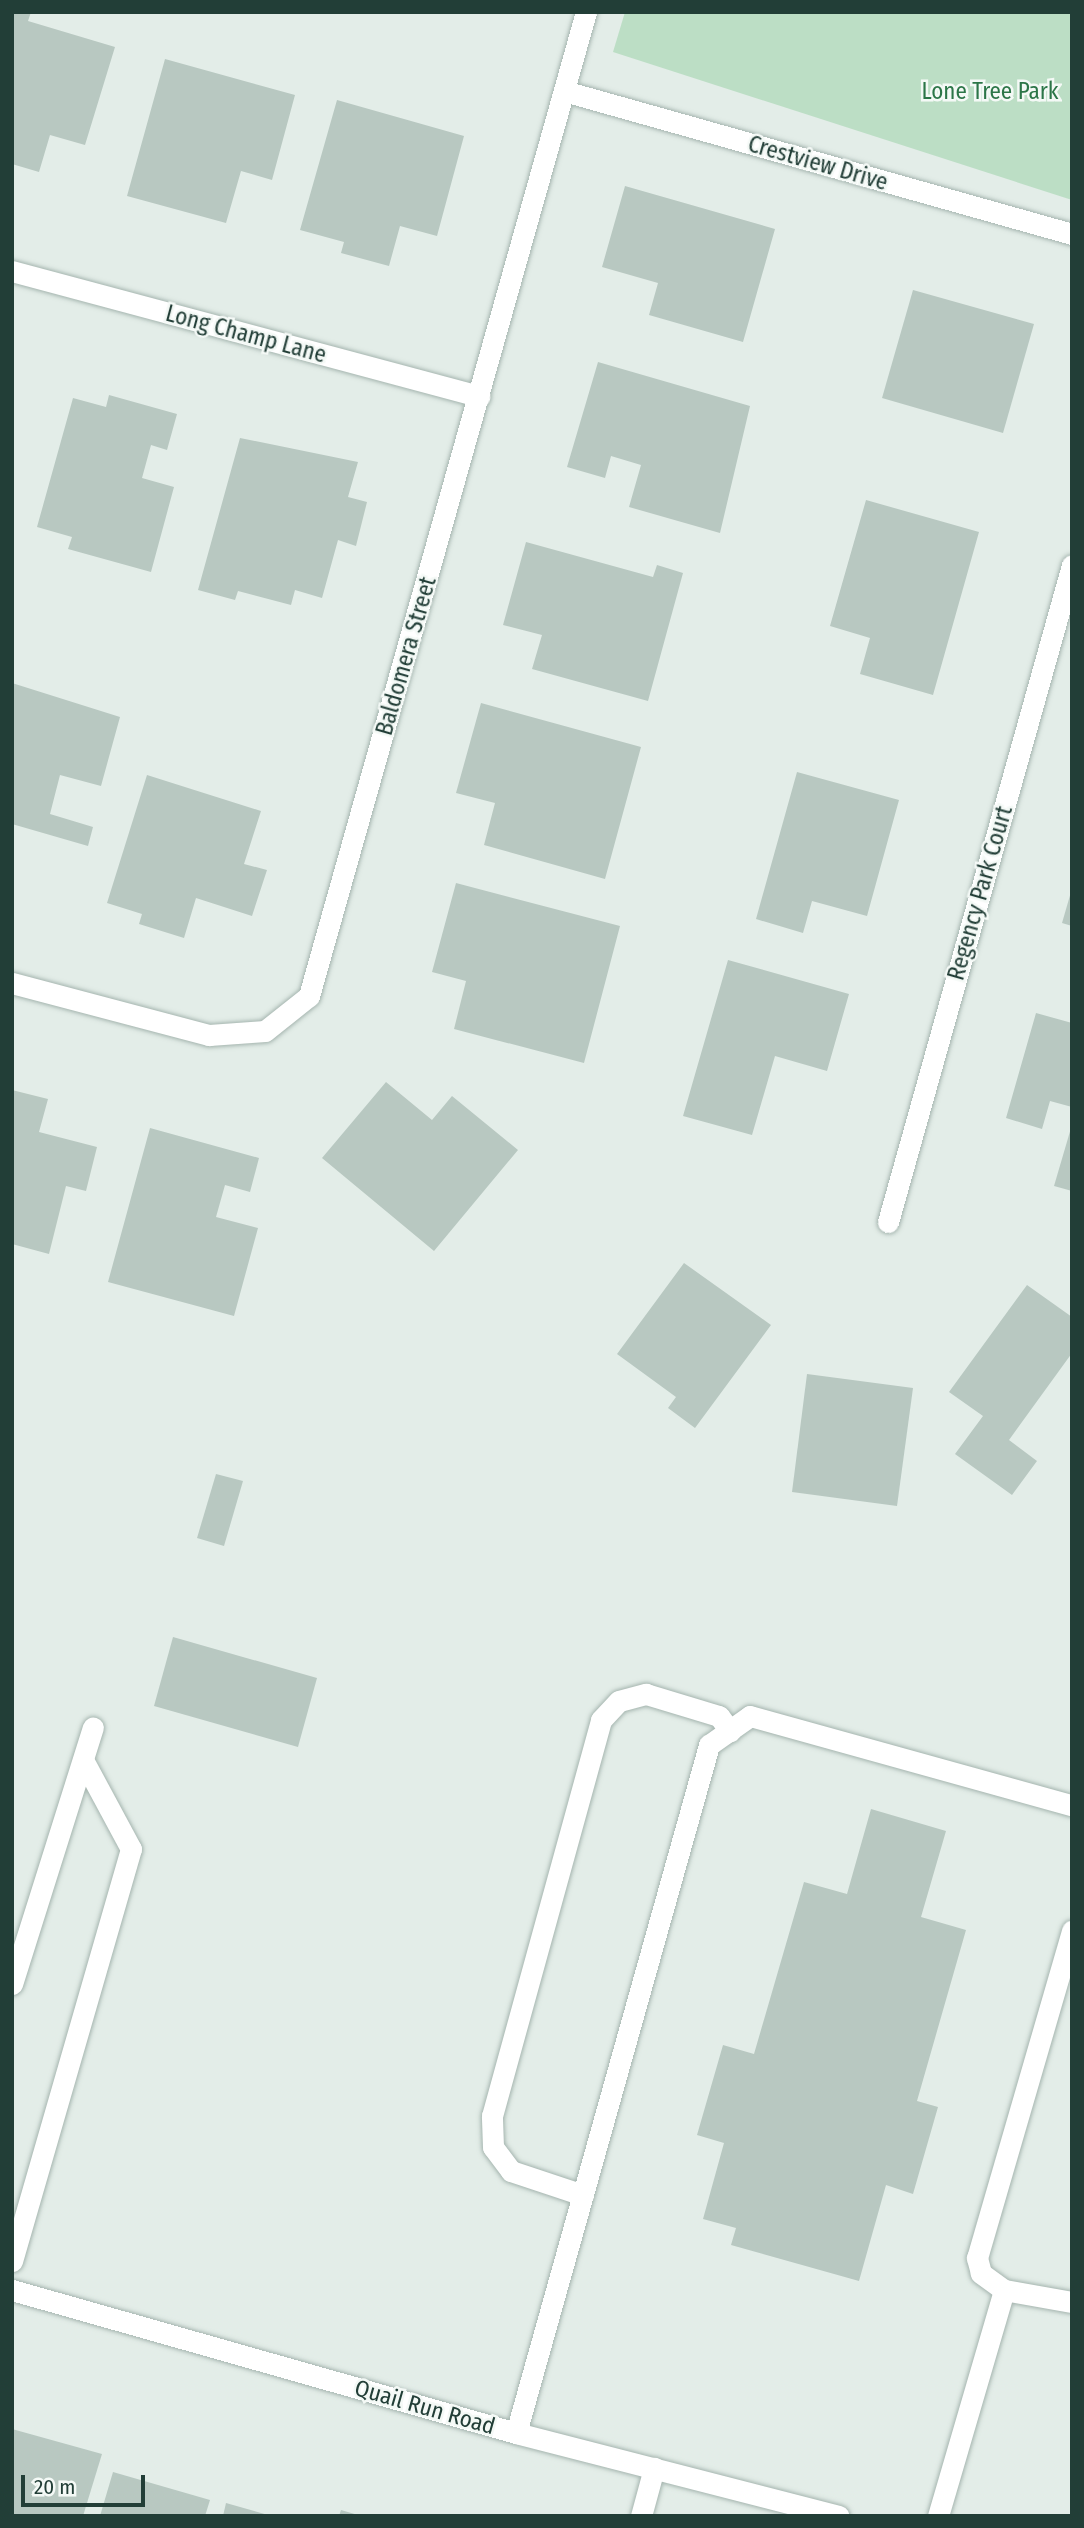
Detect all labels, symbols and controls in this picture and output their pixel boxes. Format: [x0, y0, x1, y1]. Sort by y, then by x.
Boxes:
park label: Lone Tree Park [922, 77, 1058, 105]
street label: Crestview Drive [745, 130, 891, 196]
street label: Long Champ Lane [163, 299, 329, 369]
street label: Baldomera Street [370, 574, 442, 738]
street label: Regency Park Court [942, 803, 1018, 983]
street label: Quail Run Road [352, 2374, 498, 2440]
scale bar [24, 2462, 149, 2506]
text: 20 m [34, 2474, 75, 2500]

